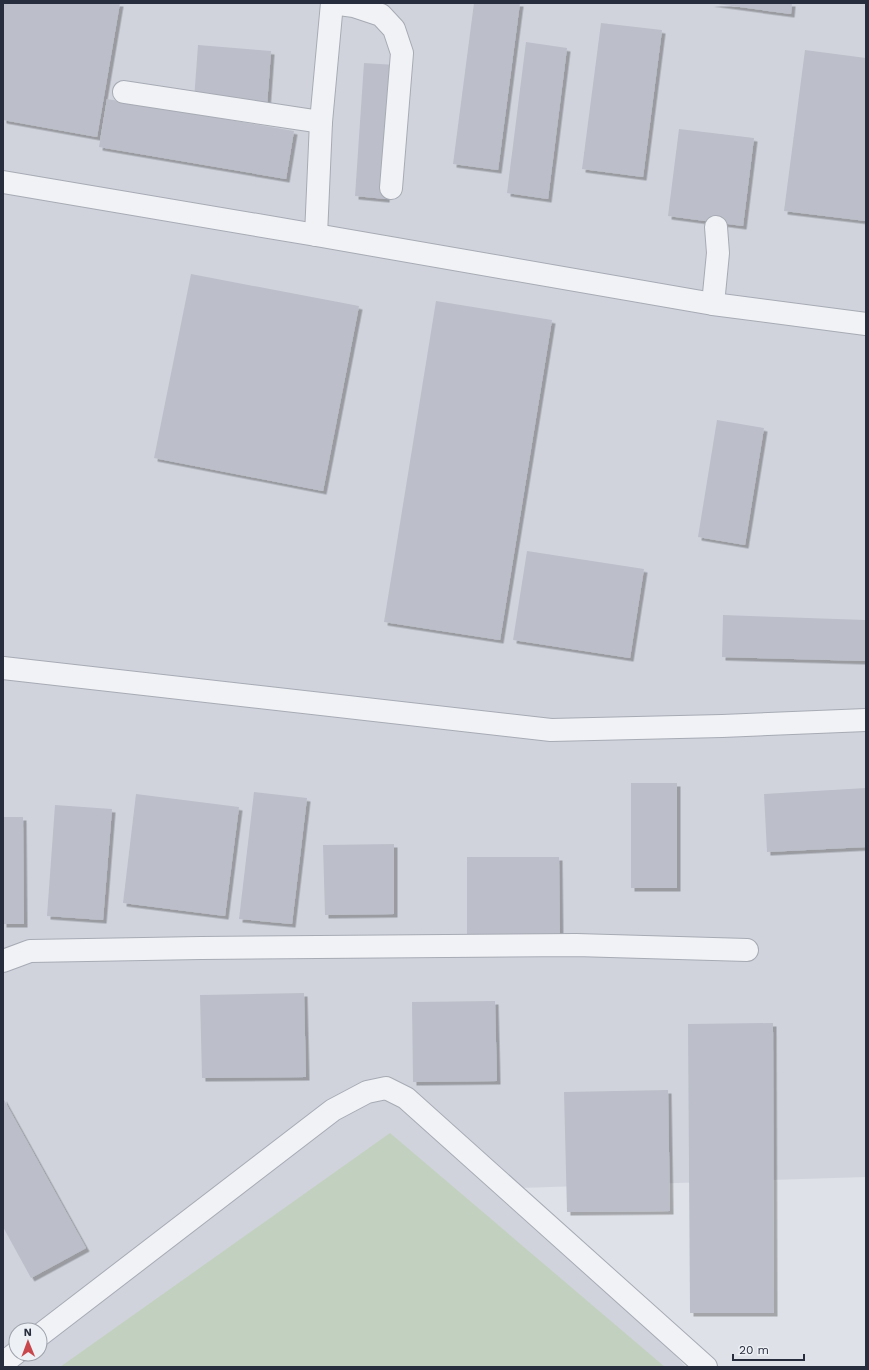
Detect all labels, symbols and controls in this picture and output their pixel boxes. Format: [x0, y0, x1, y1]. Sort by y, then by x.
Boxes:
north arrow [8, 1322, 48, 1362]
text: N [24, 1326, 32, 1339]
scale bar [733, 1336, 804, 1362]
text: 20 m [739, 1343, 769, 1357]

